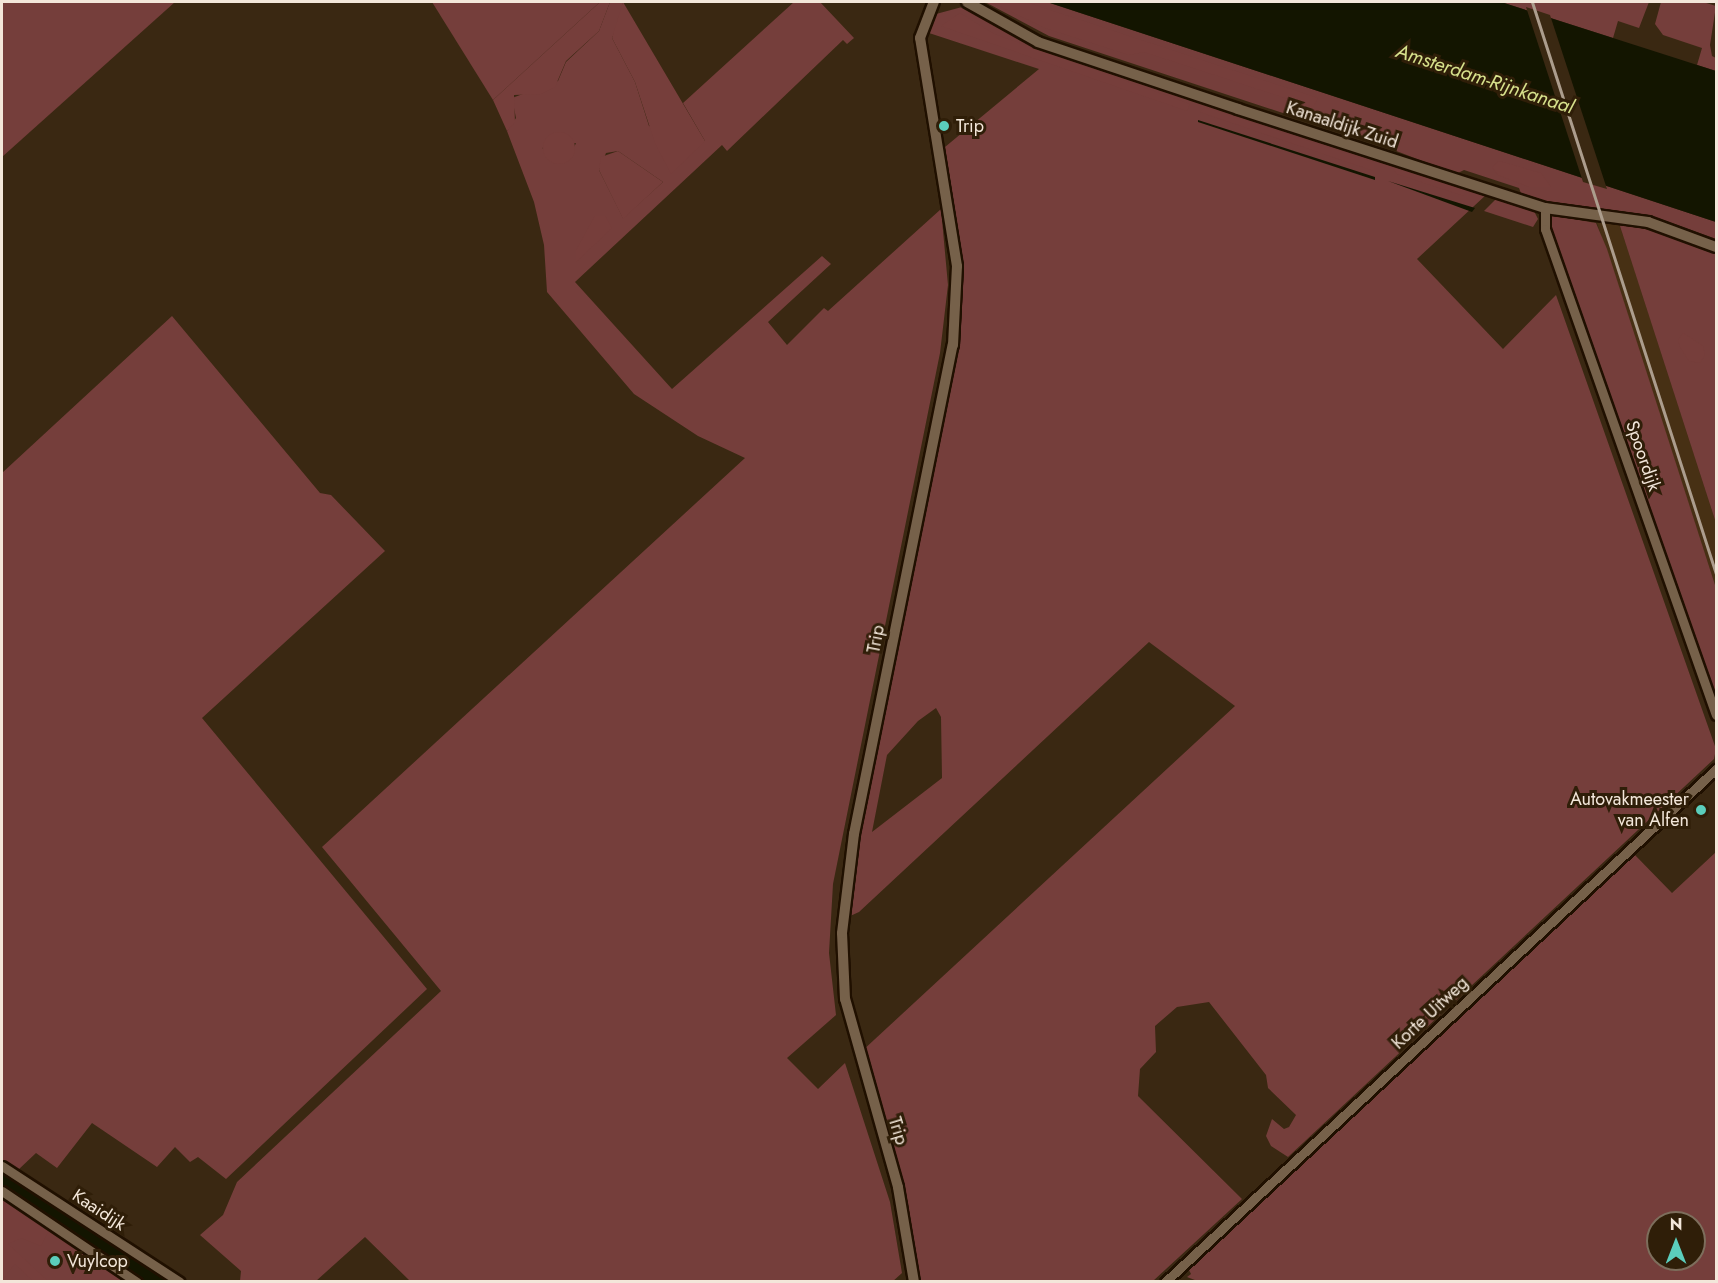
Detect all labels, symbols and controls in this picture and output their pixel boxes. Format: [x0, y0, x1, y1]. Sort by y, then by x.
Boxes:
water label: Amsterdam-Rijnkanaal [1393, 39, 1577, 119]
street label: Kanaaldijk Zuid [1283, 97, 1401, 153]
place label: Trip [956, 115, 984, 137]
marker: Trip [937, 119, 951, 133]
street label: Spoordijk [1621, 418, 1665, 494]
street label: Trip [863, 623, 889, 655]
place label: Autovakmeester van Alfen [1570, 789, 1689, 832]
marker: Autovakmeester van Alfen [1694, 803, 1708, 817]
street label: Korte Uitweg [1387, 972, 1473, 1054]
street label: Trip [884, 1114, 912, 1148]
street label: Kaaidijk [68, 1185, 130, 1235]
north arrow [1646, 1211, 1706, 1271]
text: N [1670, 1213, 1682, 1236]
place label: Vuylcop [67, 1250, 128, 1272]
marker: Vuylcop [48, 1254, 62, 1268]

